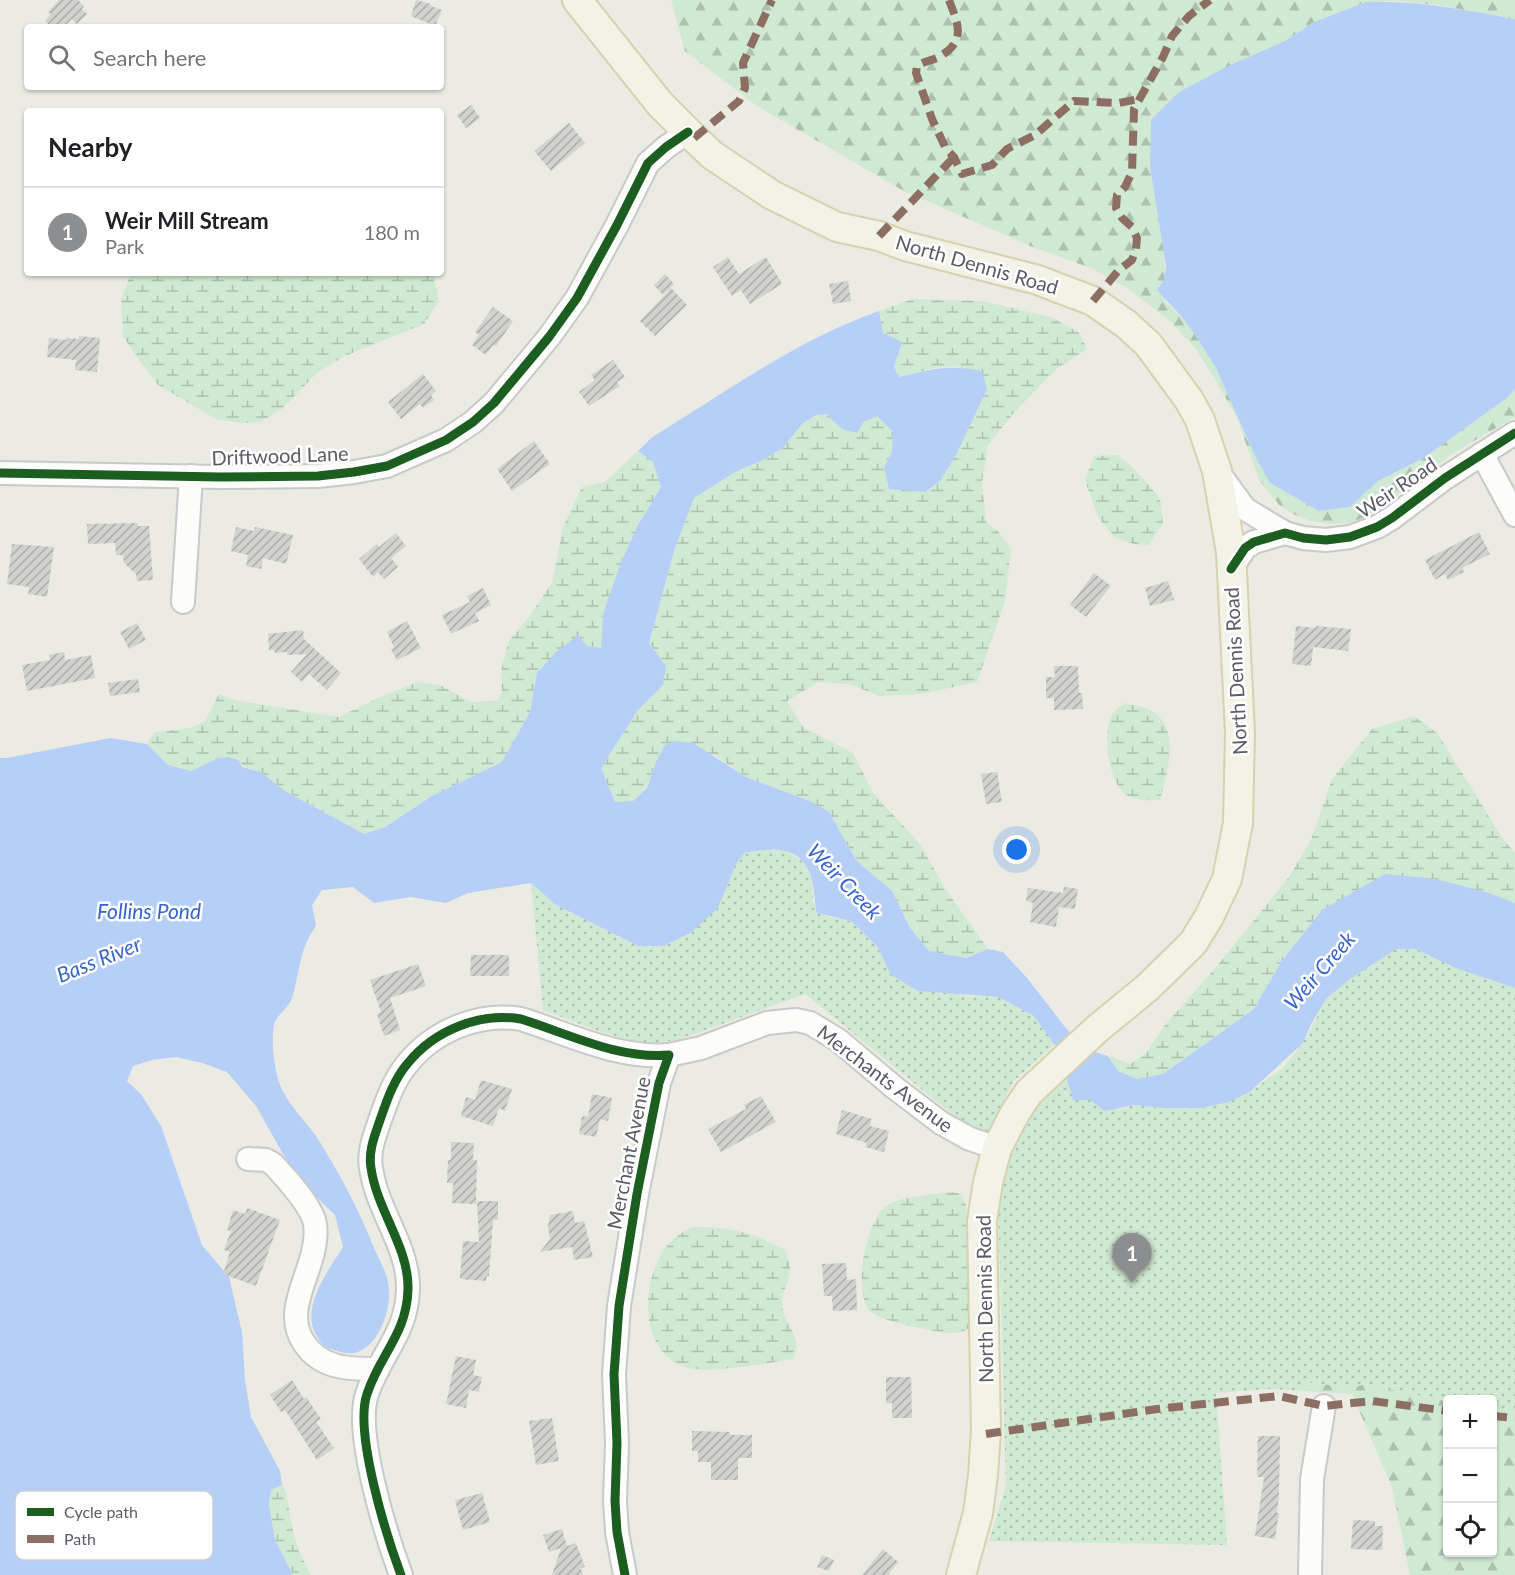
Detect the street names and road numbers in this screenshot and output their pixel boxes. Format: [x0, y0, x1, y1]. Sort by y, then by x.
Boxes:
street label: North Dennis Road [893, 229, 1061, 299]
street label: Driftwood Lane [211, 441, 349, 469]
street label: Weir Road [1352, 452, 1441, 523]
street label: North Dennis Road [1219, 587, 1251, 756]
street label: Merchants Avenue [813, 1019, 958, 1137]
street label: Merchant Avenue [601, 1074, 655, 1231]
street label: North Dennis Road [971, 1215, 997, 1383]

